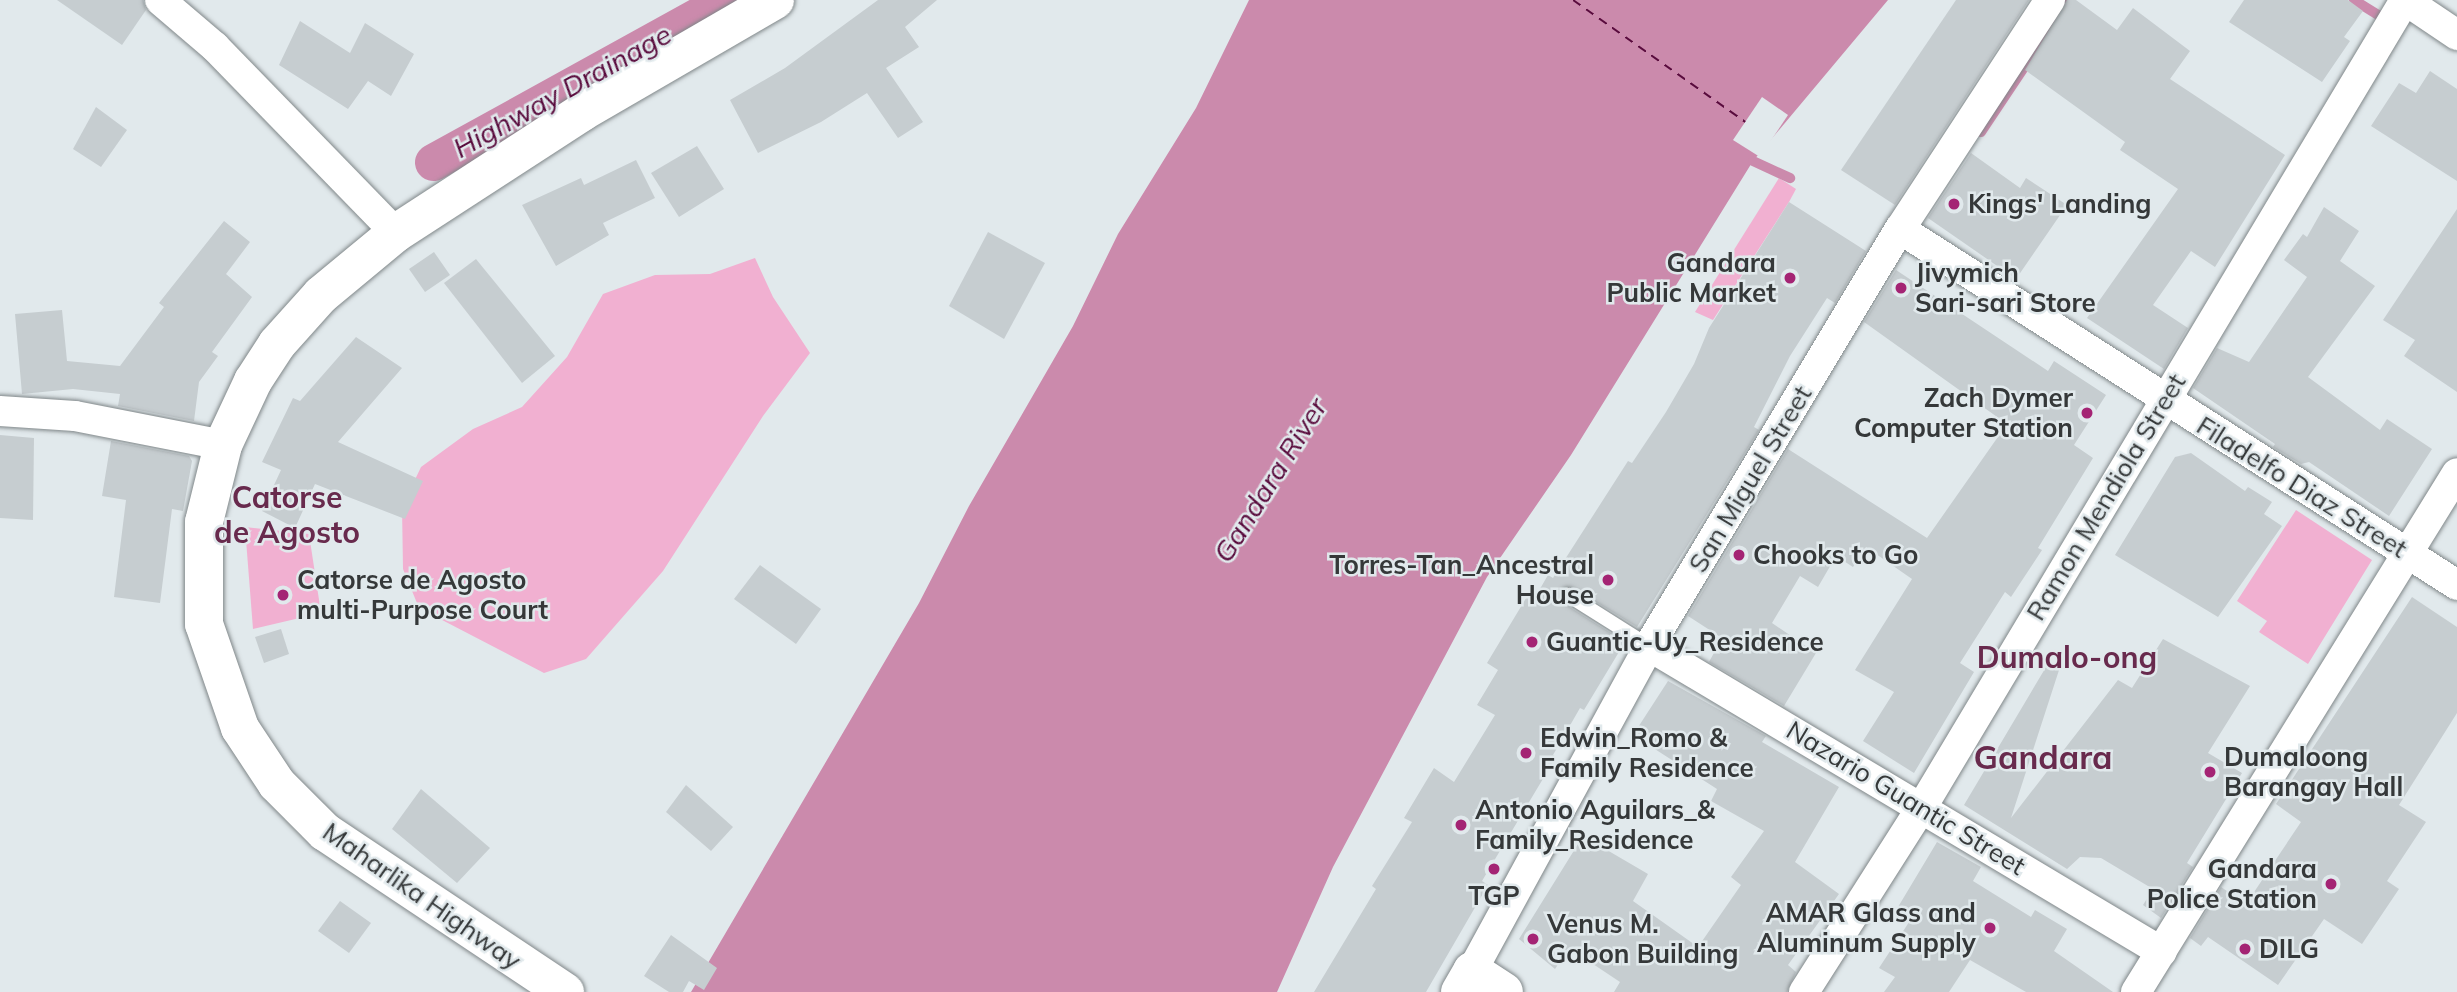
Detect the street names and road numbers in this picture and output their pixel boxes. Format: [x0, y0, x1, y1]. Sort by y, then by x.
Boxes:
street label: Ramon Mendiola Street [2020, 368, 2192, 626]
street label: San Miguel Street [1682, 380, 1818, 578]
street label: Filadelfo Diaz Street [2191, 410, 2413, 564]
street label: Nazario Guantic Street [1781, 714, 2031, 882]
street label: Maharlika Highway [317, 816, 527, 976]

